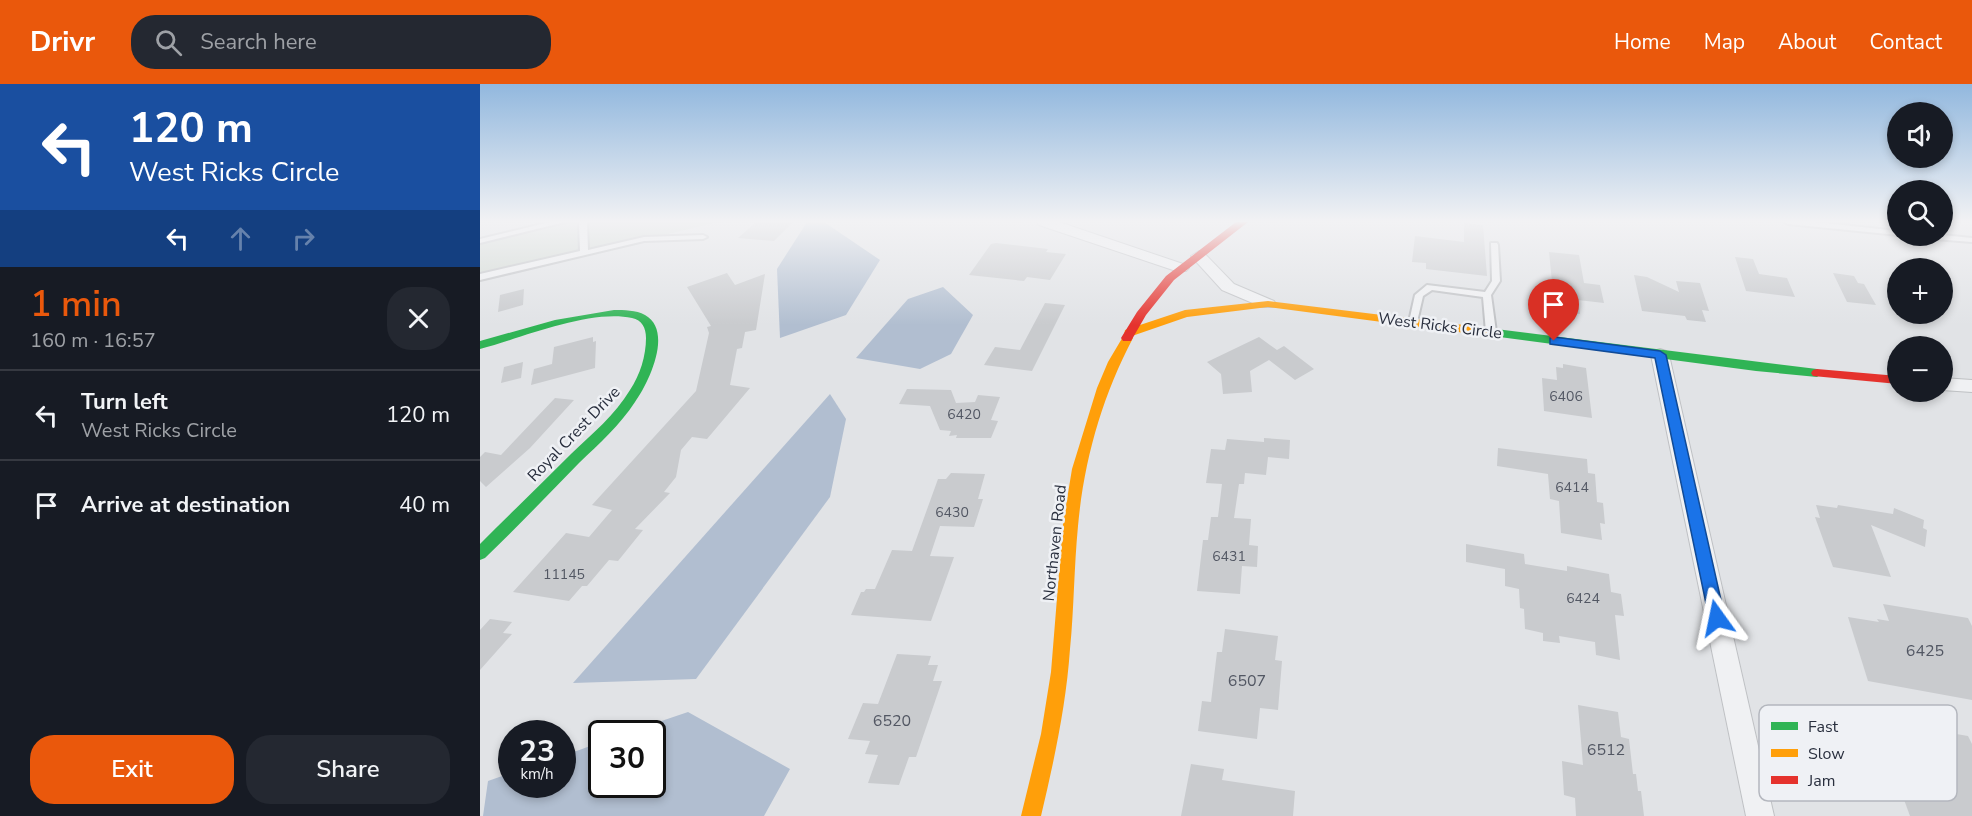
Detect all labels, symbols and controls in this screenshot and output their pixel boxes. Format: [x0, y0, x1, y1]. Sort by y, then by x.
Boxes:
search box [131, 15, 551, 69]
text: Drivr [30, 23, 95, 61]
icon: search [152, 26, 185, 59]
text: Search here [200, 27, 317, 57]
text: Home [1614, 28, 1671, 56]
text: Map [1704, 28, 1745, 56]
text: About [1778, 28, 1836, 56]
text: Contact [1869, 28, 1942, 56]
text: 120 m [129, 100, 253, 157]
map controls [1887, 102, 1953, 402]
button: sound [1887, 102, 1953, 168]
icon: left [30, 108, 108, 186]
text: West Ricks Circle [129, 154, 339, 191]
button: search [1887, 180, 1953, 246]
icon: left [161, 222, 194, 255]
icon: ahead [224, 222, 257, 255]
icon: right [287, 222, 320, 255]
button: + [1887, 258, 1953, 324]
pin [1528, 279, 1579, 341]
text: 1 min [30, 280, 122, 329]
button: close [387, 287, 450, 350]
icon: arrive [1537, 288, 1570, 321]
street label: West Ricks Circle [1377, 307, 1503, 345]
text: 160 m · 16:57 [30, 327, 156, 354]
button: − [1887, 336, 1953, 402]
street label: Royal Crest Drive [523, 381, 625, 487]
text: Turn left [81, 387, 168, 417]
house number: 6406 [1549, 387, 1583, 406]
icon: left [30, 399, 63, 432]
text: 120 m [386, 400, 450, 430]
house number: 6420 [947, 405, 981, 424]
text: West Ricks Circle [81, 417, 237, 444]
house number: 6414 [1555, 478, 1589, 497]
street label: Northaven Road [1038, 484, 1072, 602]
icon: arrive [30, 489, 63, 522]
text: Arrive at destination [81, 490, 290, 520]
text: 40 m [399, 490, 450, 520]
house number: 6430 [935, 503, 969, 522]
house number: 6431 [1212, 547, 1246, 566]
house number: 11145 [543, 565, 585, 584]
position arrow [1685, 586, 1749, 650]
house number: 6424 [1566, 589, 1600, 608]
house number: 6425 [1906, 640, 1944, 662]
house number: 6507 [1228, 670, 1266, 692]
legend [1759, 705, 1957, 801]
house number: 6520 [873, 710, 911, 732]
text: Fast [1808, 716, 1839, 738]
speed limit sign: 30 [588, 720, 666, 798]
text: 23 [519, 731, 555, 772]
button: Exit [30, 735, 234, 804]
button: Share [246, 735, 450, 804]
house number: 6512 [1587, 739, 1625, 761]
text: Slow [1808, 743, 1845, 765]
text: km/h [520, 764, 554, 784]
text: Jam [1807, 770, 1835, 792]

